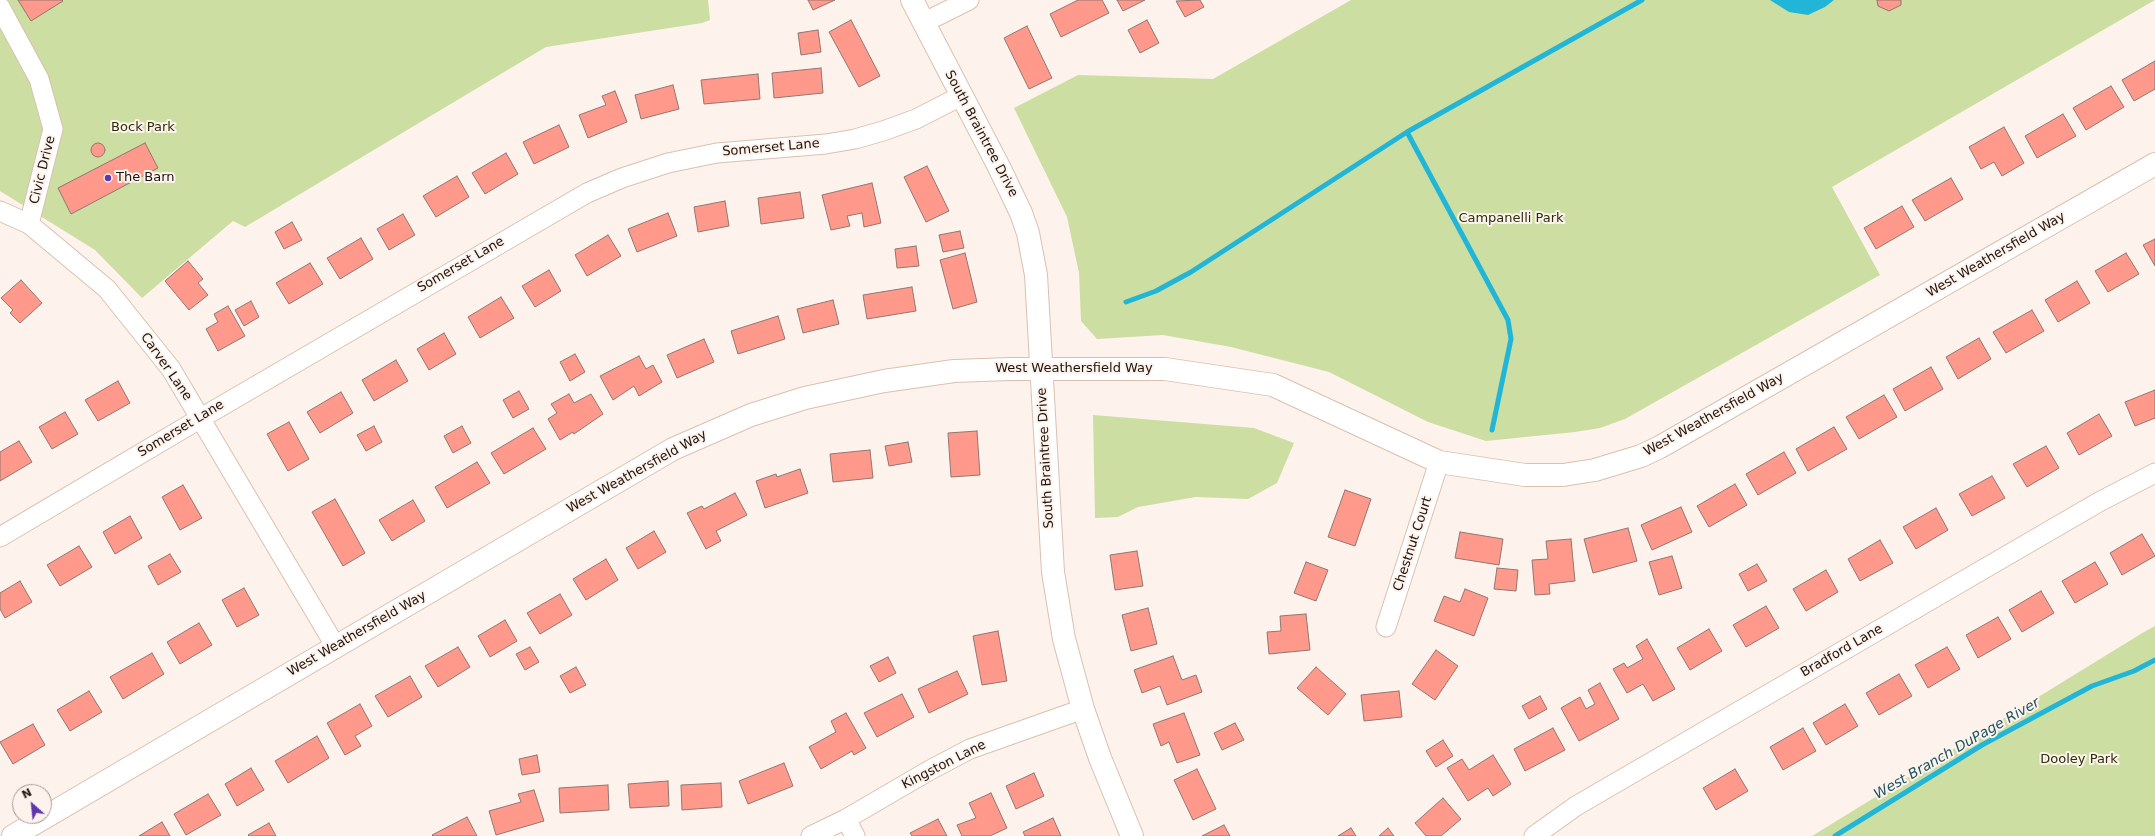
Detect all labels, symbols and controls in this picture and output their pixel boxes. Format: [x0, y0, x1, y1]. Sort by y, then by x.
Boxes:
street label: South Braintree Drive [941, 68, 1021, 200]
park label: Bock Park [111, 120, 175, 136]
street label: Civic Drive [27, 134, 59, 206]
street label: Somerset Lane [722, 136, 820, 160]
place label: The Barn [116, 170, 175, 186]
marker: The Barn [103, 173, 113, 183]
street label: West Weathersfield Way [1924, 209, 2068, 301]
park label: Campanelli Park [1458, 211, 1564, 227]
street label: Somerset Lane [415, 234, 507, 296]
street label: Carver Lane [137, 330, 195, 404]
street label: West Weathersfield Way [995, 361, 1153, 377]
street label: West Weathersfield Way [1641, 370, 1787, 460]
street label: South Braintree Drive [1035, 387, 1057, 529]
street label: Somerset Lane [135, 397, 227, 461]
street label: West Weathersfield Way [564, 427, 710, 517]
street label: Chestnut Court [1390, 495, 1436, 593]
street label: West Weathersfield Way [285, 588, 429, 680]
street label: Bradford Lane [1798, 621, 1886, 681]
water label: West Branch DuPage River [1871, 695, 2043, 803]
street label: Kingston Lane [899, 737, 989, 793]
park label: Dooley Park [2040, 752, 2118, 768]
north arrow [12, 784, 52, 824]
text: N [20, 786, 34, 802]

